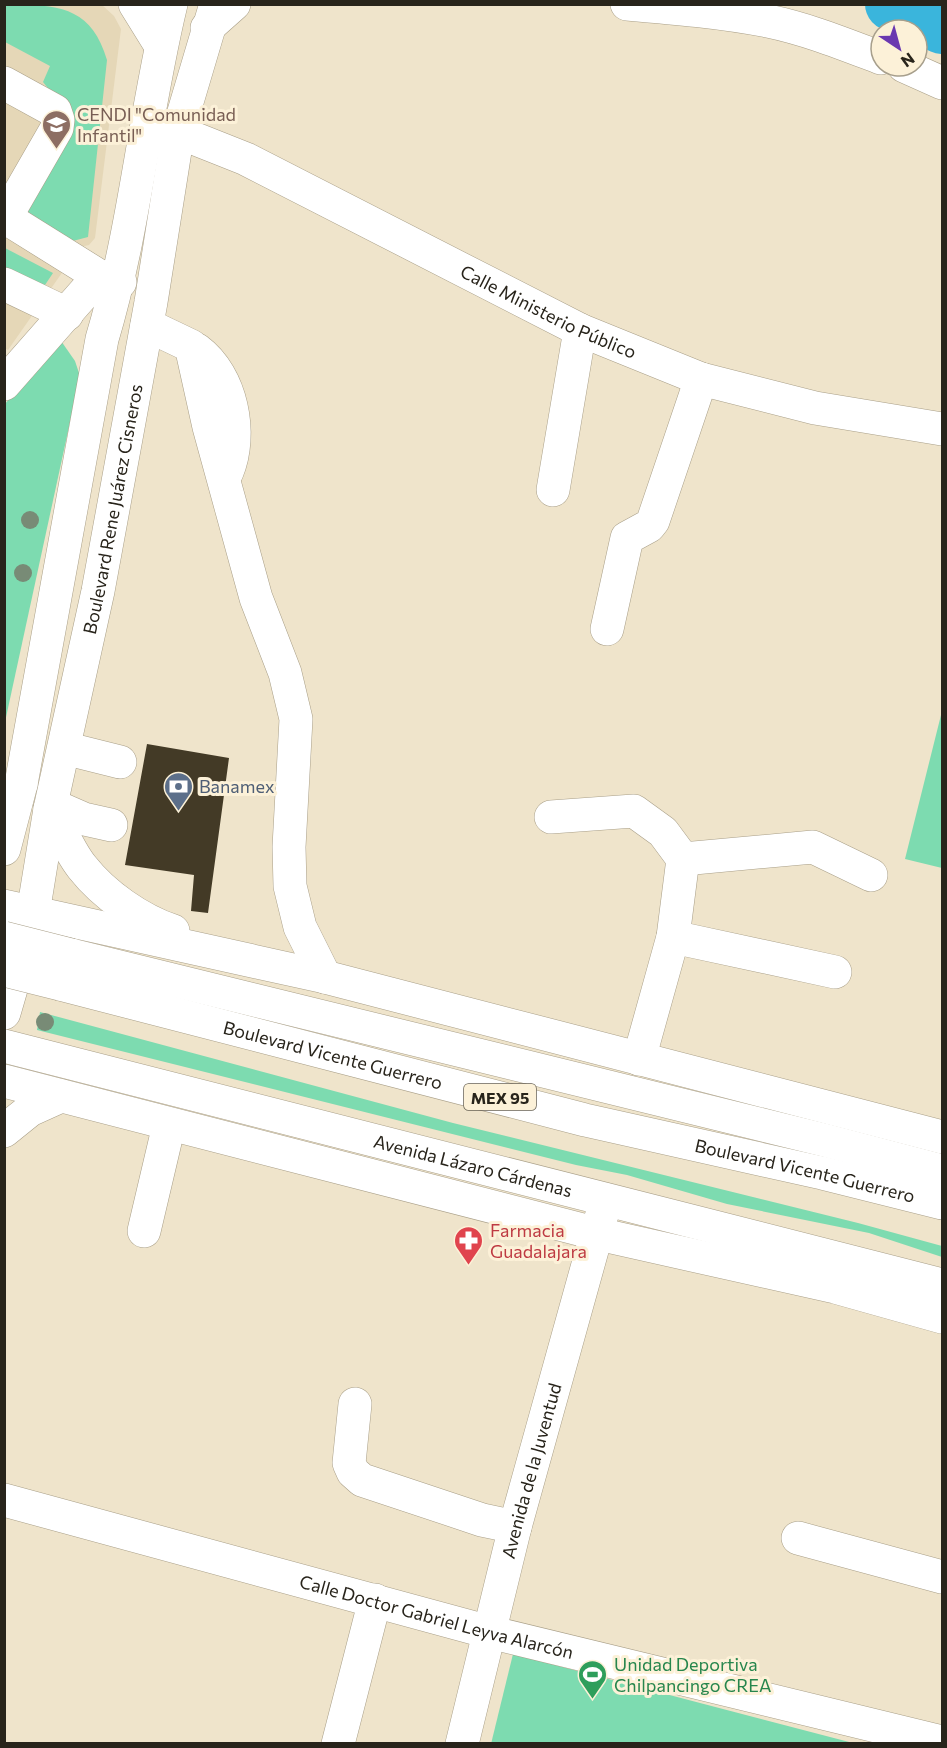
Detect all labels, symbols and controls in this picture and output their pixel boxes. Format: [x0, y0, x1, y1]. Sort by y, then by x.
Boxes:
north arrow [869, 18, 929, 78]
text: N [898, 49, 919, 72]
place label: CENDI "Comunidad Infantil" [77, 103, 236, 146]
school or university icon: CENDI "Comunidad Infantil" [40, 108, 72, 150]
street label: Calle Ministerio Público [457, 260, 640, 363]
street label: Boulevard Rene Juárez Cisneros [78, 382, 147, 636]
bank icon: Banamex [162, 770, 194, 812]
place label: Banamex [199, 775, 275, 797]
street label: Boulevard Vicente Guerrero [221, 1016, 445, 1094]
road number: MEX 95 [464, 1084, 536, 1110]
street label: Avenida Lázaro Cárdenas [371, 1130, 575, 1201]
street label: Boulevard Vicente Guerrero [693, 1134, 917, 1207]
place label: Farmacia Guadalajara [490, 1219, 587, 1262]
pharmacy icon: Farmacia Guadalajara [453, 1224, 485, 1266]
street label: Avenida de la Juventud [497, 1380, 566, 1561]
street label: Calle Doctor Gabriel Leyva Alarcón [297, 1570, 576, 1663]
place label: Unidad Deportiva Chilpancingo CREA [614, 1653, 771, 1696]
sports icon: Unidad Deportiva Chilpancingo CREA [577, 1658, 609, 1700]

